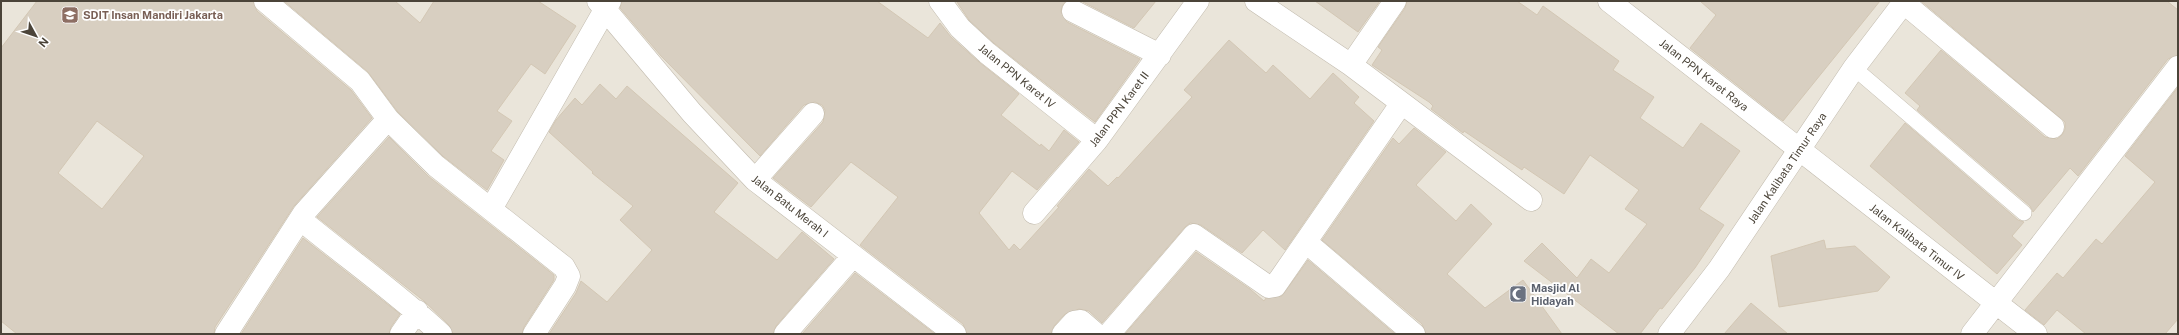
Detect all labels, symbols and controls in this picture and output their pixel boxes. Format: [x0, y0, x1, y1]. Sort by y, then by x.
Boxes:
school or university icon: SDIT Insan Mandiri Jakarta [60, 5, 80, 25]
place label: SDIT Insan Mandiri Jakarta [83, 9, 223, 21]
north arrow [16, 16, 56, 56]
text: N [36, 35, 51, 50]
street label: Jalan PPN Karet Raya [1657, 37, 1751, 113]
street label: Jalan PPN Karet IV [976, 41, 1058, 111]
street label: Jalan PPN Karet II [1087, 69, 1151, 149]
street label: Jalan Kalibata Timur Raya [1745, 110, 1829, 226]
street label: Jalan Batu Merah I [749, 173, 831, 239]
street label: Jalan Kalibata Timur IV [1867, 201, 1967, 283]
place label: Masjid Al Hidayah [1531, 282, 1580, 307]
mosque icon: Masjid Al Hidayah [1508, 284, 1528, 304]

